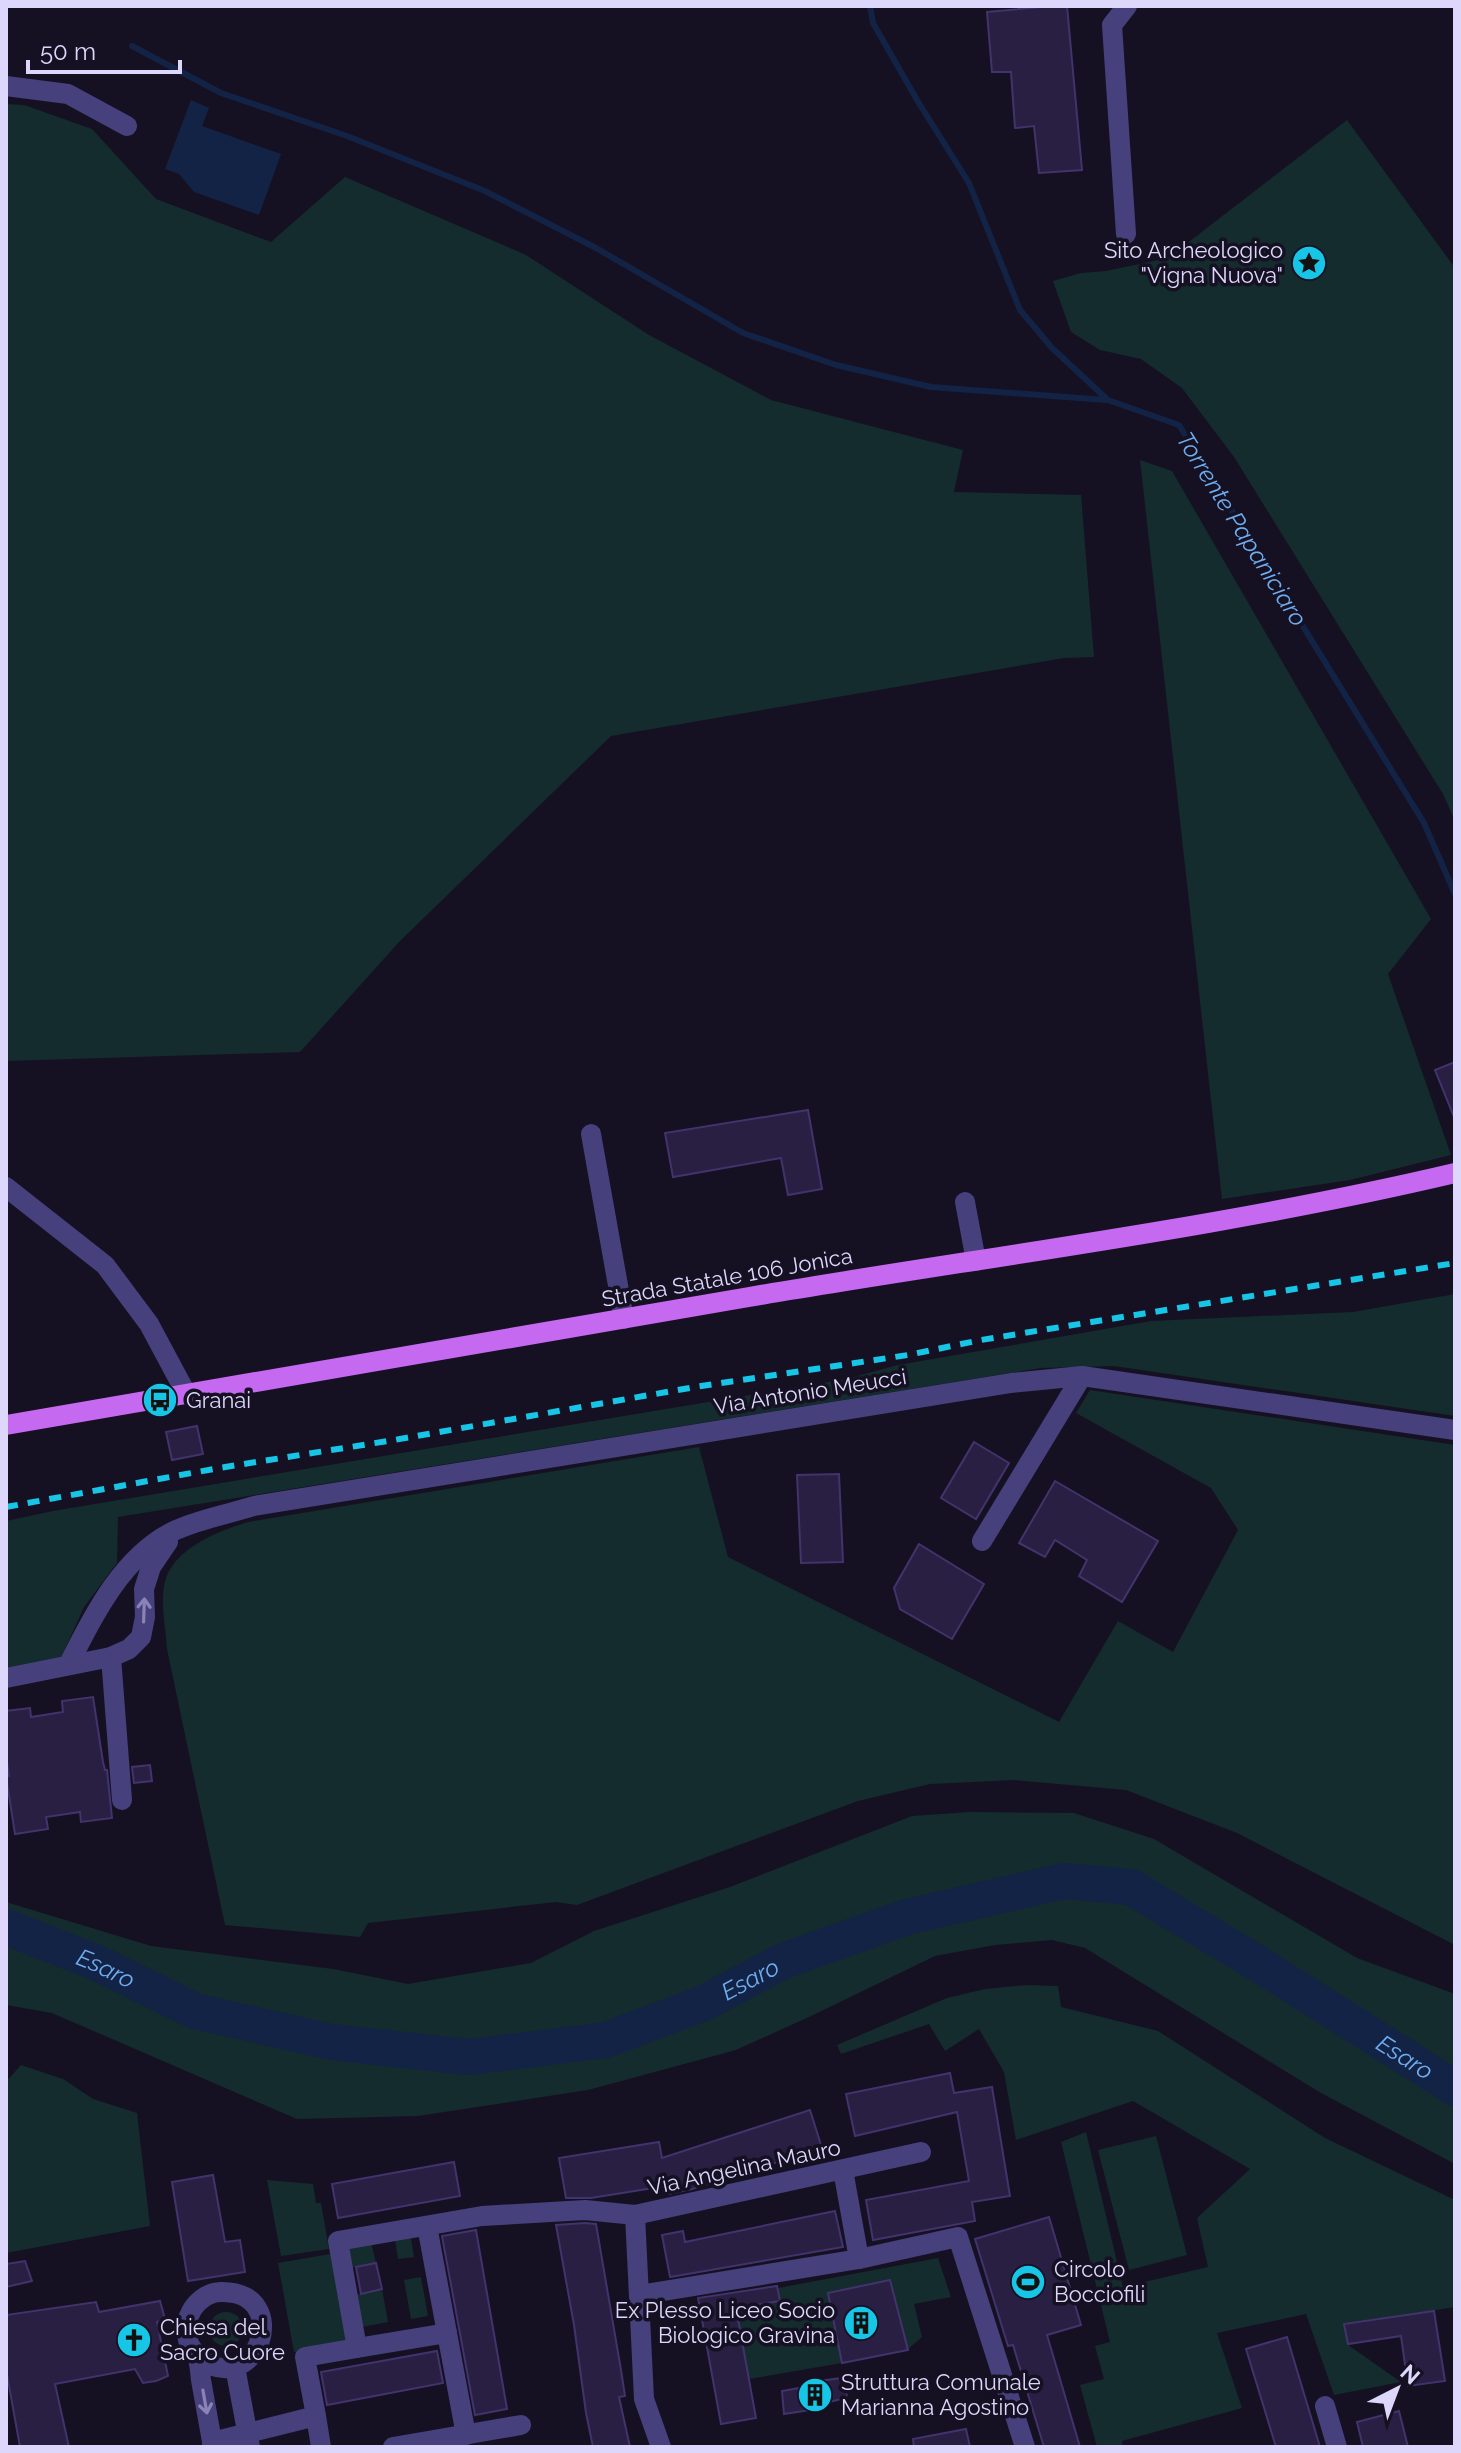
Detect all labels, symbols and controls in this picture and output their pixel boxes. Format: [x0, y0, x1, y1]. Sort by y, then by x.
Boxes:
scale bar [28, 24, 180, 74]
text: 50 m [40, 37, 96, 66]
place label: Sito Archeologico "Vigna Nuova" [1104, 237, 1283, 288]
place icon: Sito Archeologico "Vigna Nuova" [1290, 244, 1328, 282]
water label: Torrente Papaniciaro [1171, 427, 1313, 631]
street label: Strada Statale 106 Jonica [600, 1242, 854, 1312]
street label: Via Antonio Meucci [712, 1363, 908, 1419]
bus stop icon: Granai [141, 1381, 179, 1419]
place label: Granai [186, 1387, 251, 1413]
one-way arrow [136, 1598, 151, 1624]
water label: Esaro [73, 1942, 140, 1994]
water label: Esaro [716, 1951, 784, 2006]
water label: Esaro [1372, 2028, 1439, 2085]
street label: Via Angelina Mauro [645, 2134, 843, 2200]
place label: Circolo Bocciofili [1054, 2256, 1145, 2307]
sports icon: Circolo Bocciofili [1009, 2263, 1047, 2301]
place label: Ex Plesso Liceo Socio Biologico Gravina [615, 2297, 835, 2348]
building icon: Ex Plesso Liceo Socio Biologico Gravina [842, 2304, 880, 2342]
place label: Chiesa del Sacro Cuore [160, 2314, 285, 2365]
church icon: Chiesa del Sacro Cuore [115, 2321, 153, 2359]
north arrow [1357, 2349, 1437, 2429]
text: N [1395, 2359, 1425, 2389]
place label: Struttura Comunale Marianna Agostino [841, 2369, 1041, 2420]
building icon: Struttura Comunale Marianna Agostino [796, 2376, 834, 2414]
one-way arrow [199, 2389, 214, 2414]

